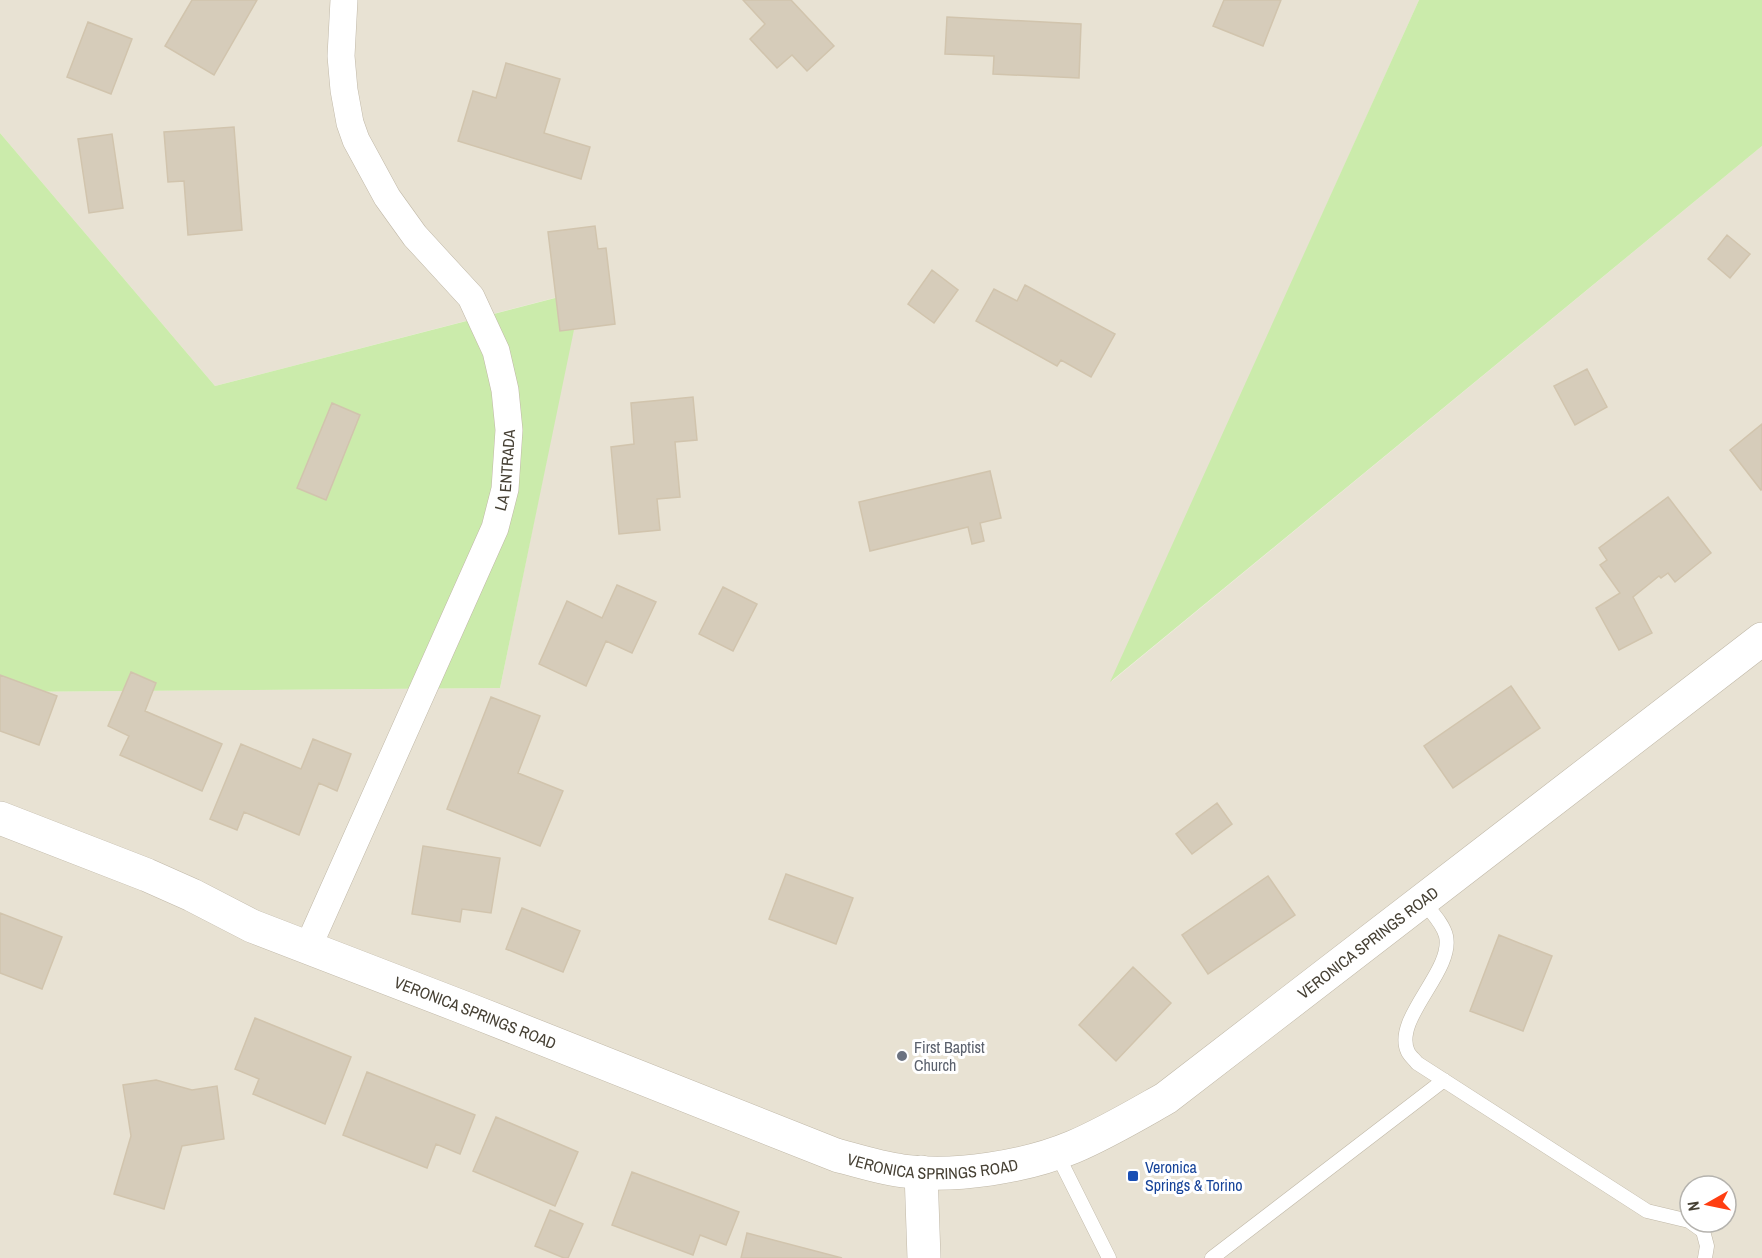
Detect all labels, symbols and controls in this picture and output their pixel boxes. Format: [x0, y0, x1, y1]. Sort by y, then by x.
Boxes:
street label: LA ENTRADA [489, 428, 520, 513]
street label: VERONICA SPRINGS ROAD [1293, 881, 1443, 1004]
street label: VERONICA SPRINGS ROAD [391, 971, 560, 1054]
place label: First Baptist Church [914, 1036, 985, 1076]
marker: First Baptist Church [895, 1049, 909, 1063]
street label: VERONICA SPRINGS ROAD [845, 1148, 1020, 1184]
place label: Veronica Springs & Torino [1145, 1156, 1243, 1196]
marker: Veronica Springs & Torino [1126, 1169, 1140, 1183]
north arrow [1678, 1174, 1738, 1234]
text: N [1682, 1200, 1705, 1213]

